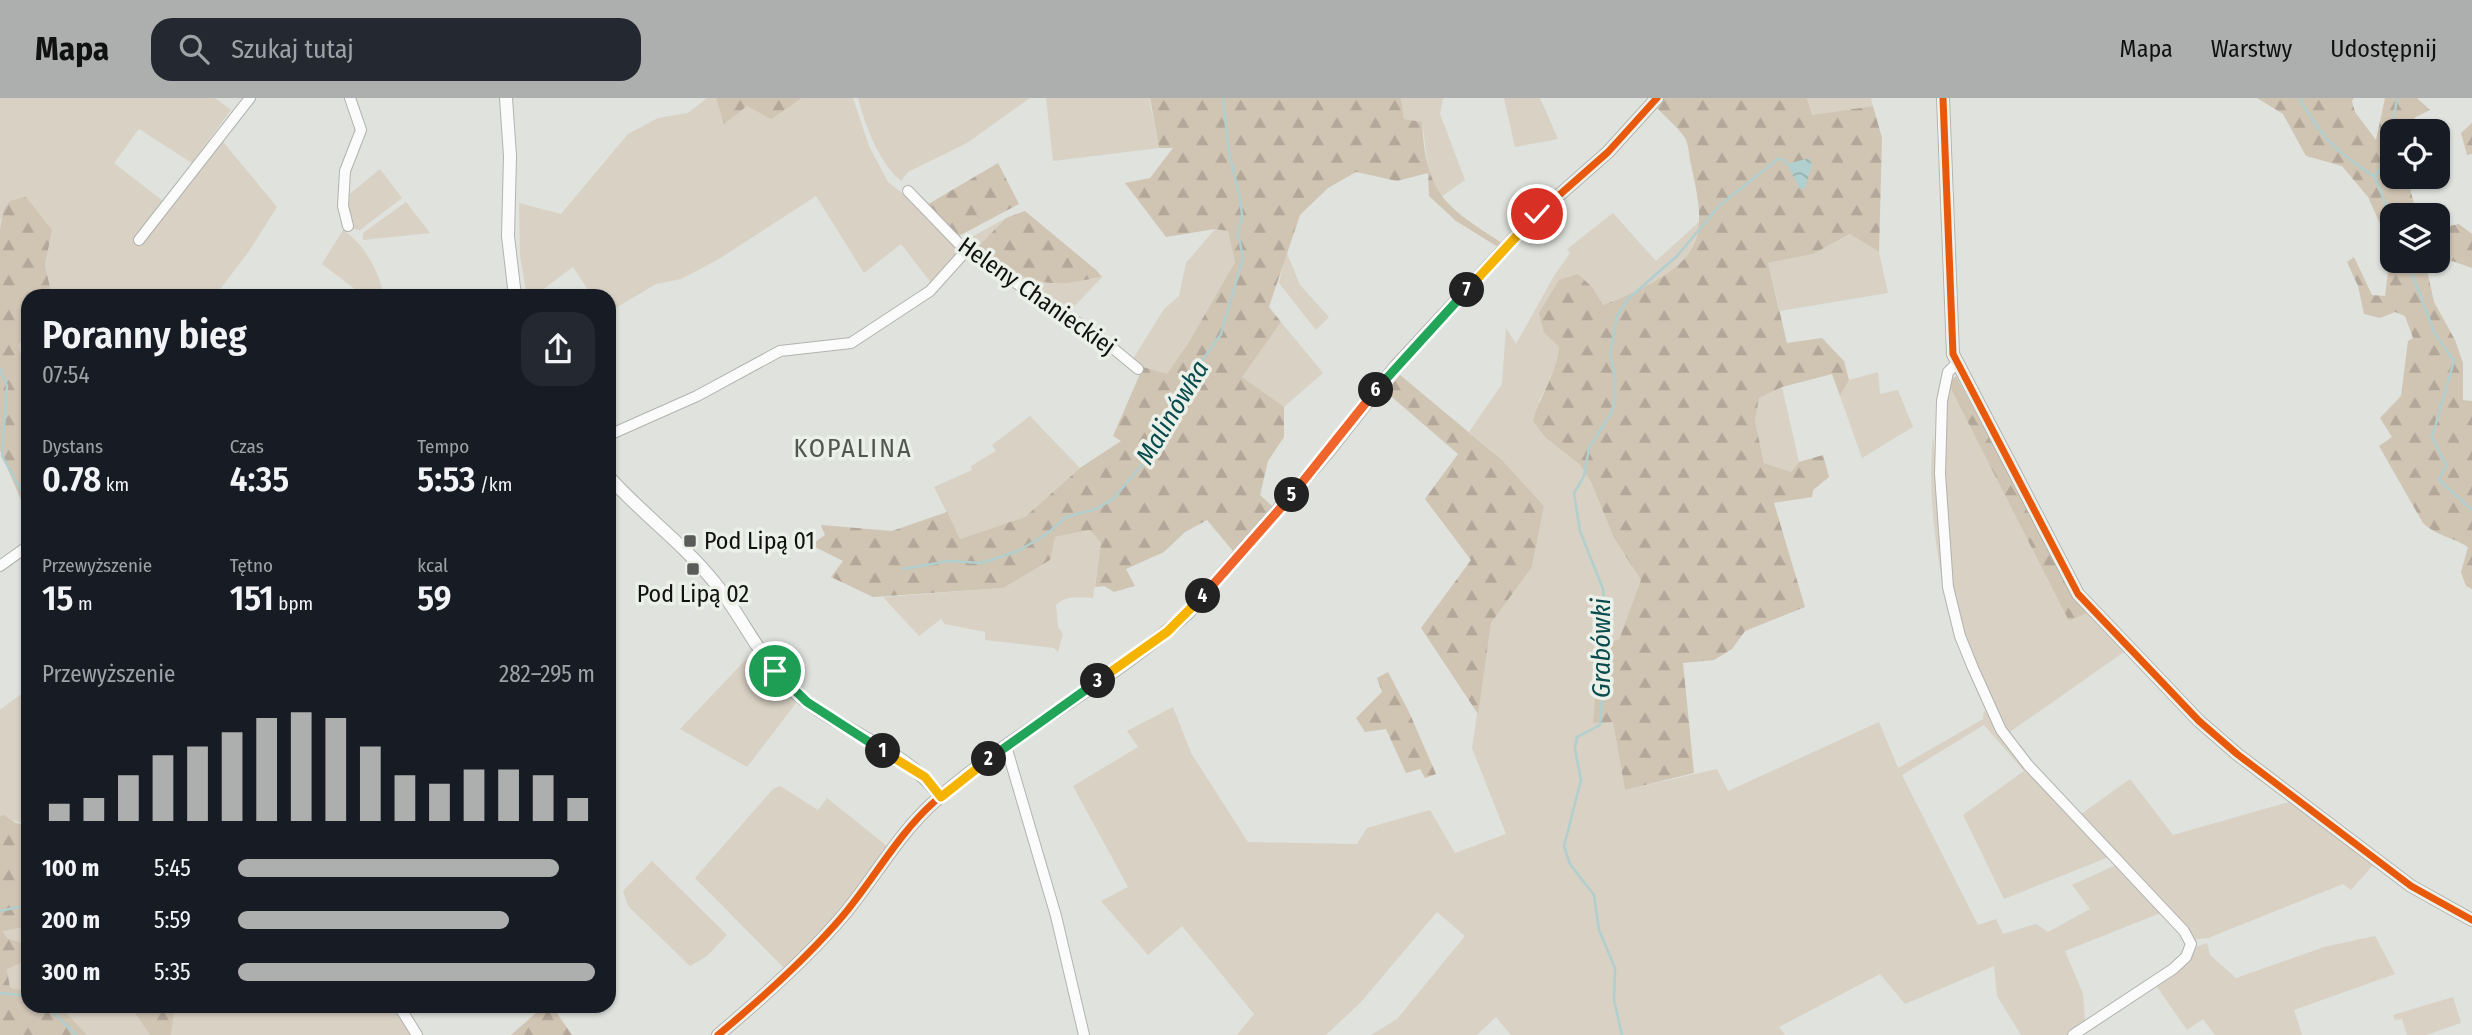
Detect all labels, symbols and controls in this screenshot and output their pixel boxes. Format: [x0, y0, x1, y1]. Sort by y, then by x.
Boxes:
search box [151, 18, 641, 81]
text: Mapa [35, 29, 109, 69]
icon: search [175, 30, 213, 68]
text: Szukaj tutaj [231, 34, 354, 65]
text: Mapa [2120, 35, 2173, 63]
text: Warstwy [2211, 35, 2292, 63]
text: Udostępnij [2330, 35, 2437, 63]
map controls [2380, 119, 2450, 273]
button: locate [2380, 119, 2450, 189]
pin [1507, 184, 1567, 244]
icon: check [1518, 195, 1556, 233]
button: layers [2380, 203, 2450, 273]
street label: Heleny Chanieckiej [953, 231, 1121, 361]
pin: 7 [1450, 272, 1484, 308]
text: 7 [1462, 278, 1471, 301]
text: Poranny bieg [42, 312, 247, 358]
button: share [521, 312, 595, 386]
water label: Malinówka [1129, 355, 1215, 470]
text: 07:54 [42, 361, 90, 389]
pin: 6 [1358, 372, 1394, 408]
text: 6 [1371, 378, 1380, 401]
district label: KOPALINA [793, 433, 913, 464]
text: Dystans [42, 435, 103, 458]
text: Czas [230, 435, 264, 458]
text: Tempo [417, 435, 469, 458]
text: 0.78 [42, 458, 101, 500]
text: 4:35 [230, 458, 289, 500]
text: 5:53 [417, 458, 475, 500]
text: km [101, 473, 129, 496]
text: /km [475, 473, 512, 496]
pin: 5 [1274, 478, 1310, 512]
text: 5 [1287, 483, 1296, 506]
place label: Pod Lipą 01 [704, 527, 815, 555]
marker: Pod Lipą 01 [682, 533, 698, 549]
text: Przewyższenie [42, 554, 152, 577]
text: Tętno [230, 554, 273, 577]
text: kcal [417, 554, 448, 577]
marker: Pod Lipą 02 [685, 561, 701, 577]
text: 15 [42, 577, 73, 619]
text: 151 [230, 577, 274, 619]
text: 59 [417, 577, 452, 619]
pin: 4 [1186, 578, 1220, 614]
place label: Pod Lipą 02 [637, 580, 749, 608]
text: 4 [1198, 584, 1207, 607]
text: m [73, 592, 93, 615]
text: bpm [274, 592, 313, 615]
water label: Grabówki [1586, 597, 1617, 698]
pin [745, 641, 805, 701]
icon: arrive [756, 652, 794, 690]
text: Przewyższenie [42, 660, 175, 688]
text: 282–295 m [499, 660, 595, 688]
pin: 3 [1080, 664, 1116, 698]
text: 3 [1093, 669, 1102, 692]
pin: 1 [866, 734, 900, 768]
text: 1 [878, 739, 887, 762]
pin: 2 [972, 742, 1006, 776]
text: 2 [984, 747, 993, 770]
text: 100 m [42, 854, 99, 882]
text: 5:45 [154, 854, 191, 882]
text: 200 m [42, 906, 100, 934]
text: 5:59 [154, 906, 191, 934]
text: 300 m [42, 958, 100, 986]
text: 5:35 [154, 958, 191, 986]

